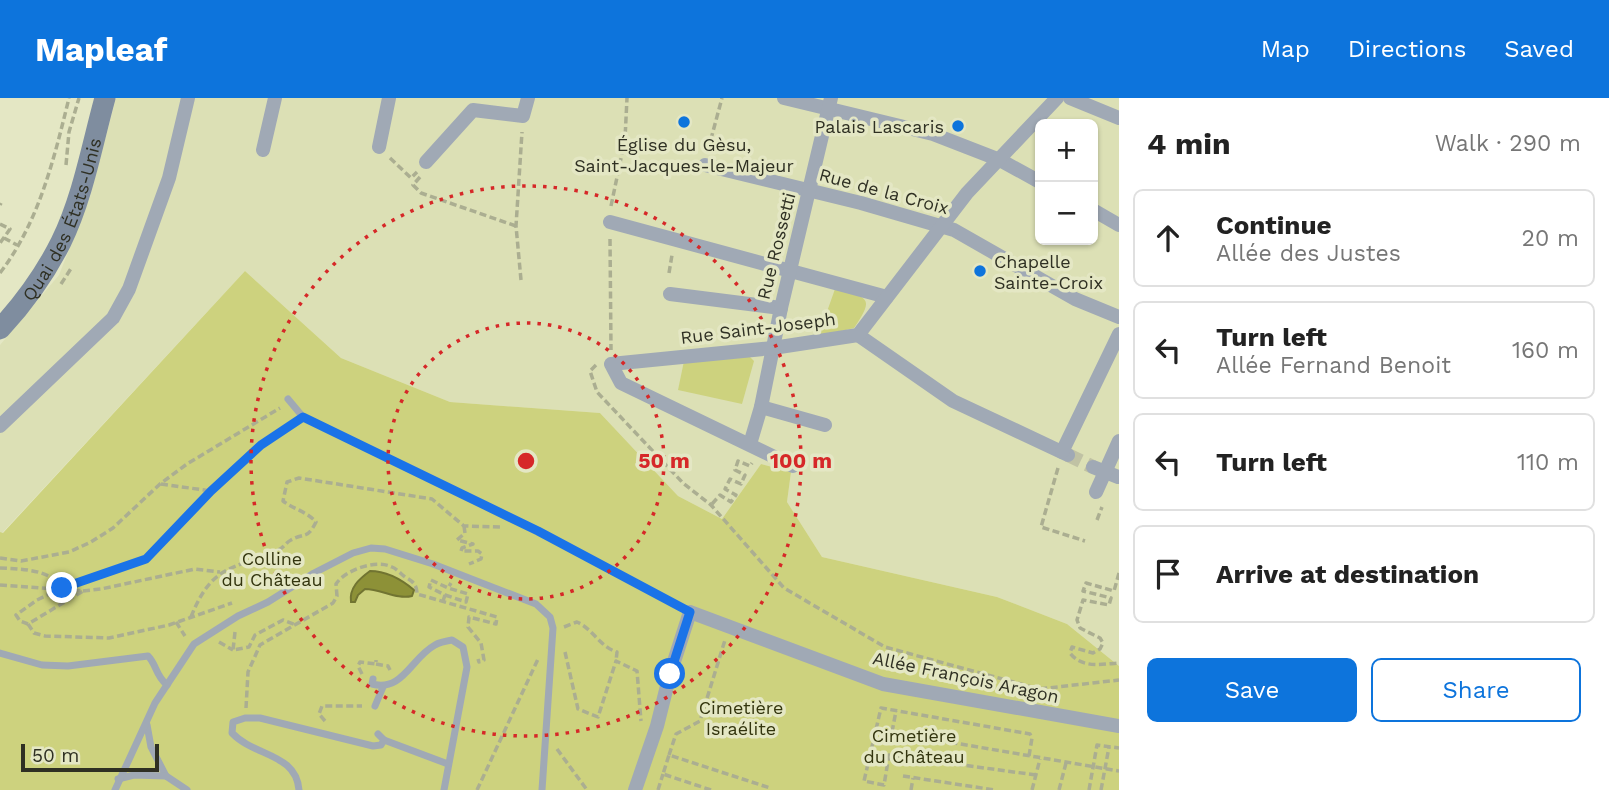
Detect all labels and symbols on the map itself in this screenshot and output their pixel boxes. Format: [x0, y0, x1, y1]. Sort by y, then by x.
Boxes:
marker: Église du Gèsu, Saint-Jacques-le-Majeur [676, 114, 692, 130]
place label: Palais Lascaris [814, 116, 944, 137]
marker: Palais Lascaris [950, 118, 966, 134]
place label: Église du Gèsu, Saint-Jacques-le-Majeur [574, 134, 794, 176]
street label: Quai des États-Unis [17, 136, 105, 305]
street label: Rue de la Croix [817, 164, 951, 218]
street label: Rue Rossetti [753, 190, 799, 302]
place label: Chapelle Sainte-Croix [994, 251, 1103, 293]
marker: Chapelle Sainte-Croix [972, 263, 988, 279]
street label: Rue Saint-Joseph [679, 308, 837, 348]
text: 50 m [638, 448, 690, 473]
text: 100 m [770, 448, 832, 473]
centre of rings [514, 449, 538, 473]
park label: Colline du Château [221, 548, 323, 590]
route end [46, 572, 77, 603]
street label: Allée François Aragon [871, 647, 1061, 707]
route start [654, 658, 685, 689]
park label: Cimetière Israélite [699, 697, 783, 739]
park label: Cimetière du Château [863, 725, 965, 767]
scale bar [21, 741, 159, 773]

